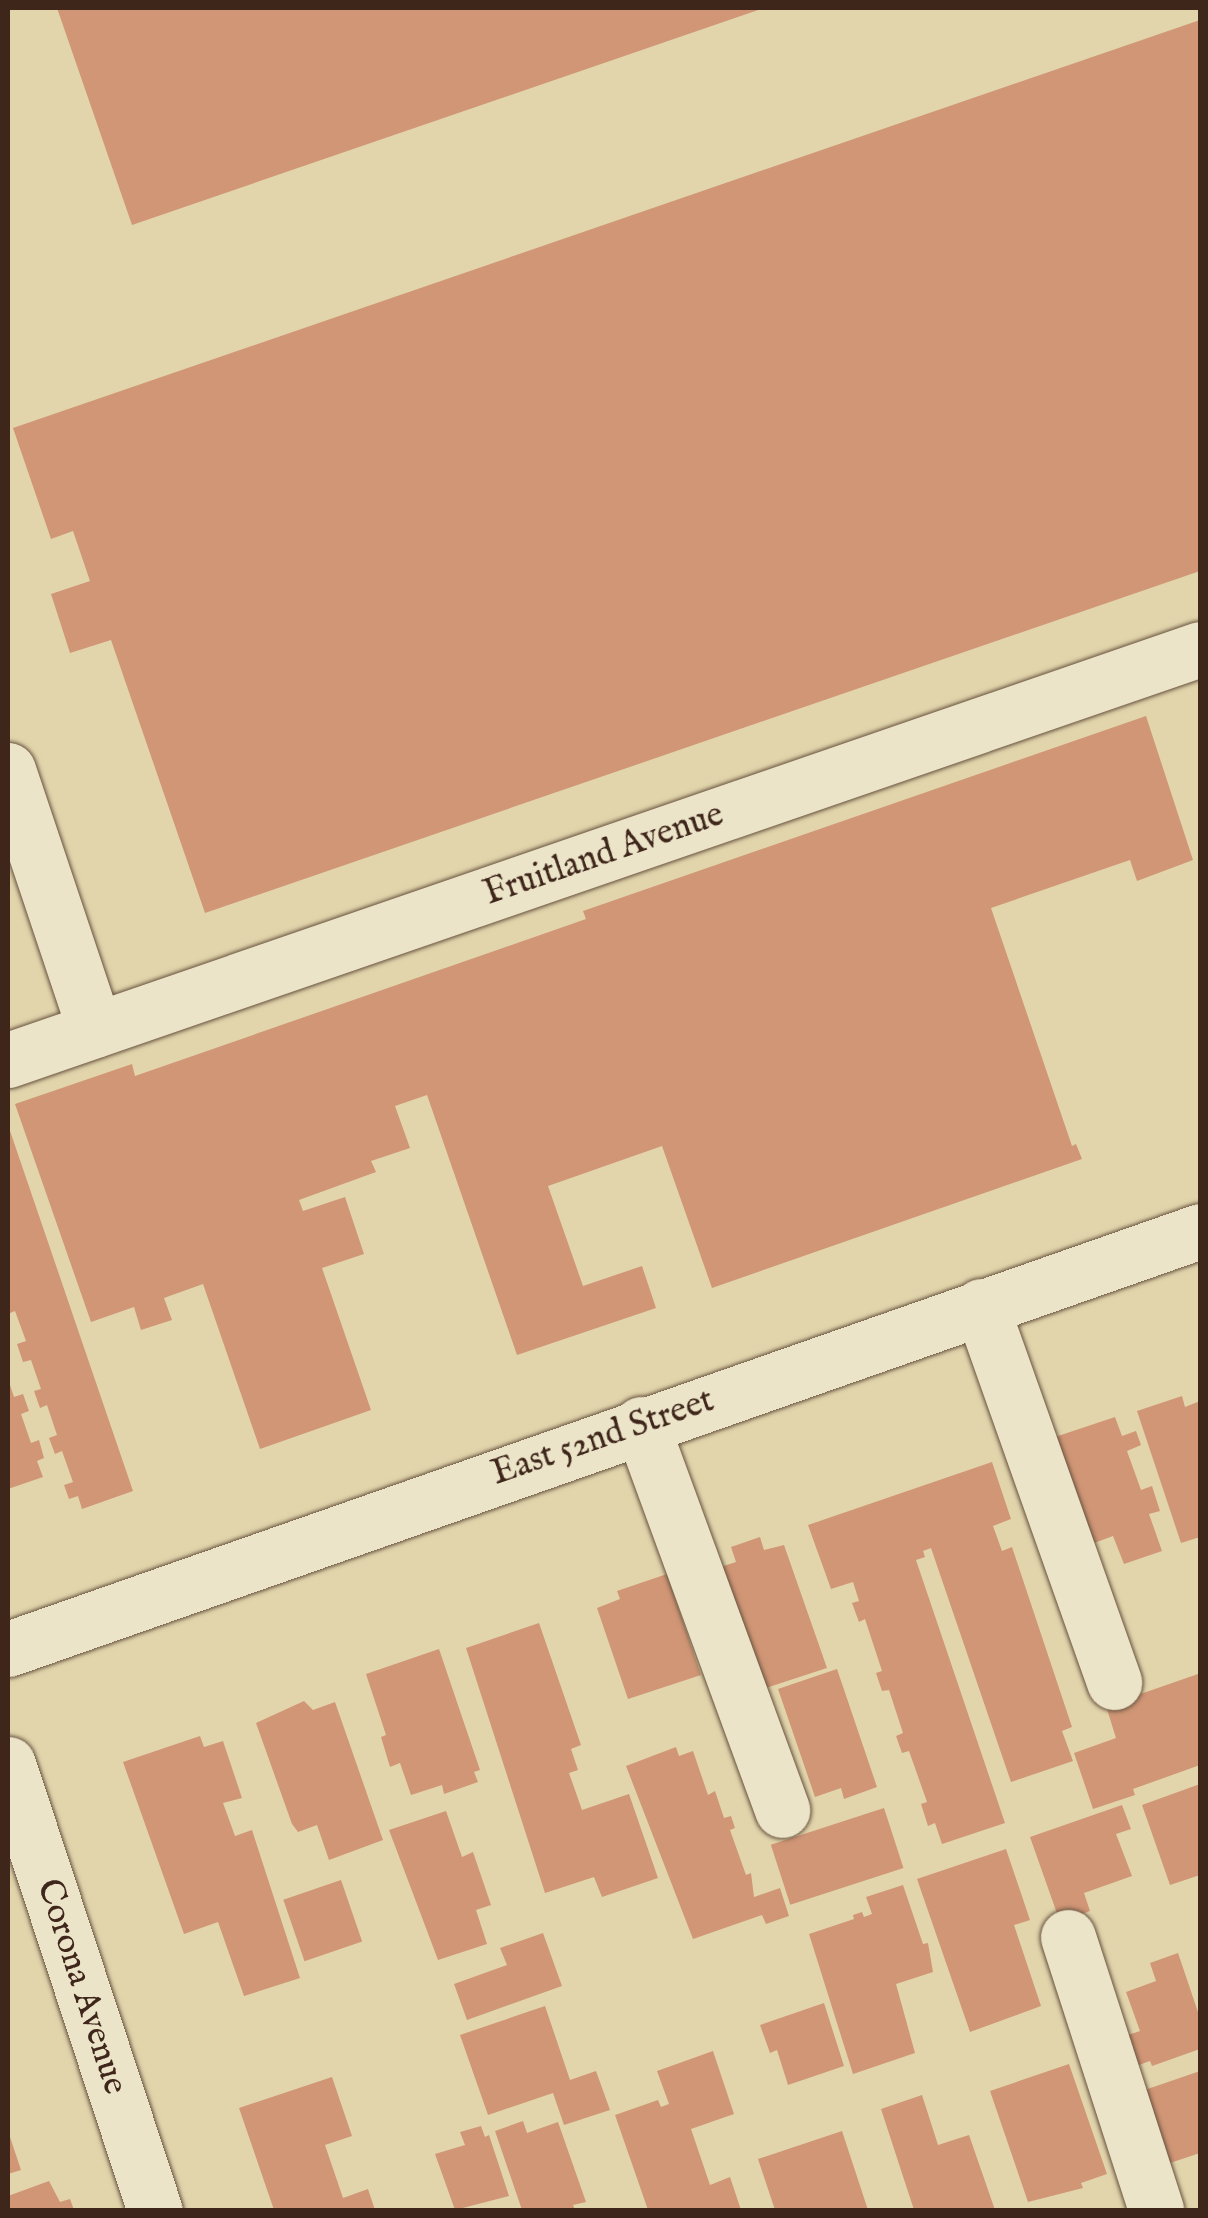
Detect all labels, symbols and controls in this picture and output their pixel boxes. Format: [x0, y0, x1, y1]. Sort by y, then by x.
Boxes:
street label: Fruitland Avenue [479, 794, 729, 916]
street label: East 52nd Street [486, 1380, 720, 1496]
street label: Corona Avenue [26, 1874, 136, 2100]

